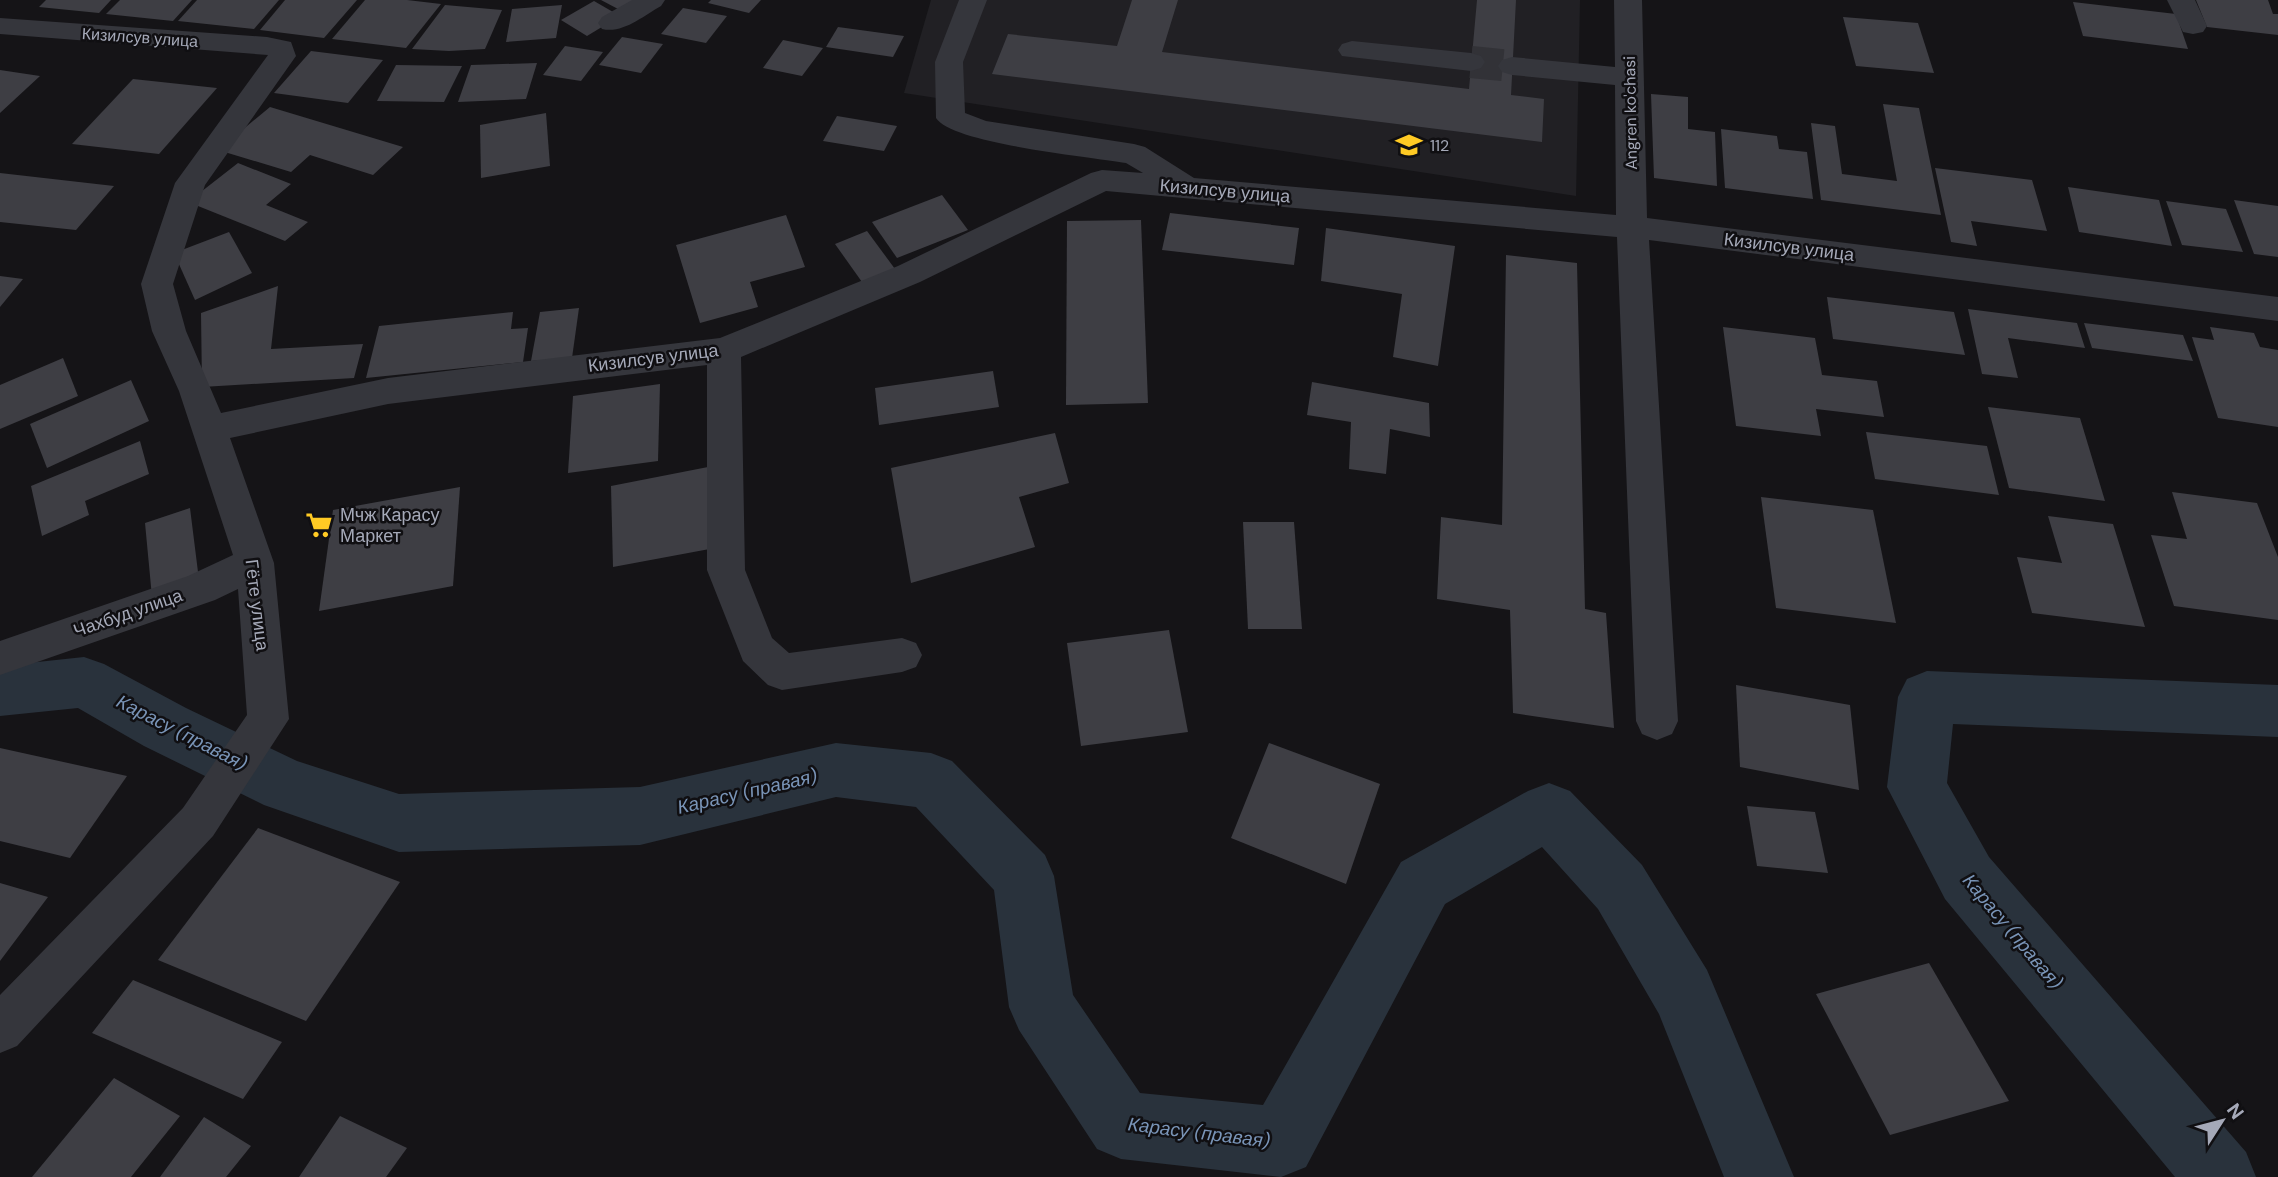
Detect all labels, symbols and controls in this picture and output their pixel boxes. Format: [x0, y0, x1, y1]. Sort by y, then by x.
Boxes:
street label: Кизилсув улица [81, 23, 199, 52]
street label: Angren ko'chasi [1619, 56, 1642, 170]
school or university icon: 112 [1394, 130, 1424, 160]
place label: 112 [1430, 135, 1449, 156]
street label: Кизилсув улица [1159, 173, 1292, 209]
street label: Кизилсув улица [1722, 227, 1857, 267]
street label: Кизилсув улица [586, 338, 721, 378]
place label: Мчж Карасу Маркет [340, 503, 440, 548]
supermarket icon: Мчж Карасу Маркет [304, 510, 334, 540]
street label: Гёте улица [239, 558, 275, 653]
street label: Чахбуд улица [70, 583, 187, 643]
water label: Карасу (правая) [112, 689, 251, 776]
water label: Карасу (правая) [675, 763, 820, 820]
water label: Карасу (правая) [1957, 868, 2068, 994]
north arrow [2187, 1086, 2257, 1156]
text: N [2221, 1098, 2250, 1124]
water label: Карасу (правая) [1126, 1111, 1271, 1154]

